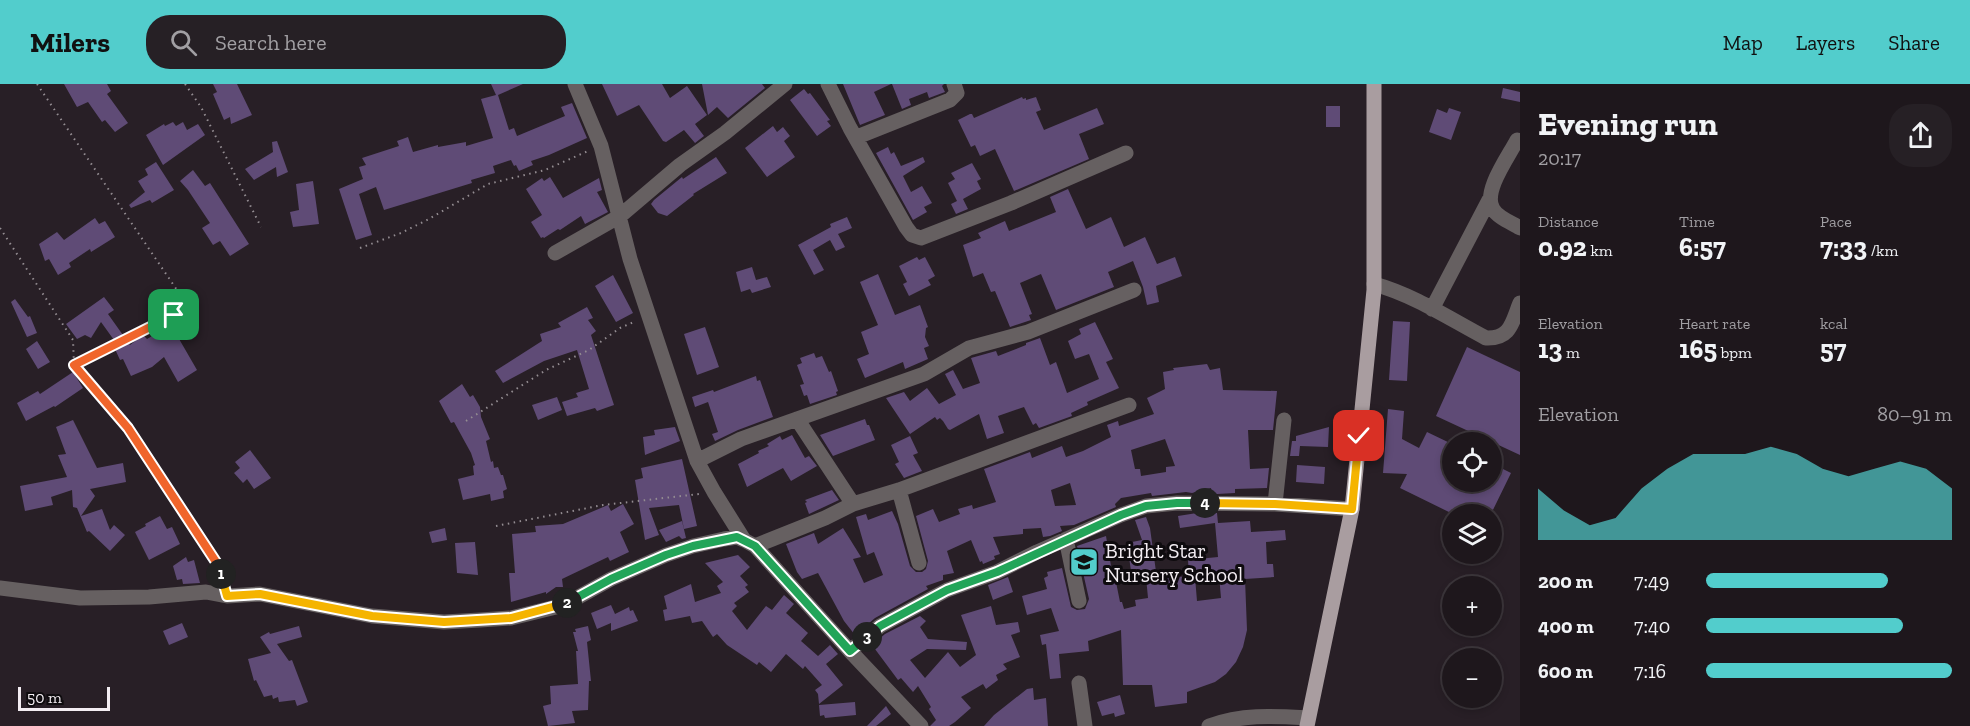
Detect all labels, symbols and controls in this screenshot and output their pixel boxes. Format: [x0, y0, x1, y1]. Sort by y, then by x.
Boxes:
search box [146, 15, 566, 69]
text: Milers [30, 26, 110, 59]
icon: search [167, 26, 200, 59]
text: Search here [215, 29, 327, 56]
text: Map [1723, 30, 1763, 55]
text: Layers [1796, 30, 1855, 55]
text: Share [1888, 30, 1940, 55]
text: Evening run [1538, 104, 1718, 143]
button: share [1889, 104, 1952, 167]
text: 20:17 [1538, 146, 1581, 170]
text: Distance [1538, 212, 1599, 231]
text: Time [1679, 212, 1715, 231]
text: Pace [1820, 212, 1852, 231]
text: 0.92 [1538, 231, 1587, 263]
text: 6:57 [1679, 231, 1726, 263]
text: 7:33 [1820, 231, 1867, 263]
text: km [1587, 241, 1613, 260]
text: /km [1867, 241, 1898, 260]
pin [148, 289, 199, 340]
icon: arrive [157, 298, 190, 331]
text: Elevation [1538, 314, 1603, 333]
text: Heart rate [1679, 314, 1750, 333]
text: kcal [1820, 314, 1847, 333]
text: 13 [1538, 333, 1562, 365]
text: 165 [1679, 333, 1717, 365]
text: 57 [1820, 333, 1846, 365]
text: m [1562, 343, 1580, 362]
text: bpm [1717, 343, 1752, 362]
text: Elevation [1538, 402, 1619, 426]
text: 80–91 m [1877, 402, 1952, 426]
pin [1333, 410, 1384, 461]
icon: check [1342, 419, 1375, 452]
map controls [1442, 432, 1502, 708]
button: locate [1442, 432, 1502, 492]
pin: 4 [1190, 488, 1220, 518]
text: 4 [1200, 493, 1210, 512]
button: layers [1442, 504, 1502, 564]
place label: Bright Star Nursery School [1105, 538, 1244, 587]
school or university icon: Bright Star Nursery School [1068, 546, 1100, 578]
pin: 1 [206, 559, 236, 589]
text: 1 [218, 564, 224, 583]
text: 200 m [1538, 569, 1593, 593]
text: 7:49 [1634, 569, 1669, 593]
button: + [1442, 576, 1502, 636]
pin: 2 [552, 588, 582, 618]
text: 2 [563, 593, 571, 612]
text: 400 m [1538, 614, 1594, 638]
text: 7:40 [1634, 614, 1670, 638]
pin: 3 [852, 622, 882, 652]
text: 3 [863, 627, 871, 646]
button: − [1442, 648, 1502, 708]
text: 600 m [1538, 659, 1593, 683]
text: 7:16 [1634, 659, 1666, 683]
scale bar [18, 684, 110, 712]
text: 50 m [27, 688, 62, 707]

